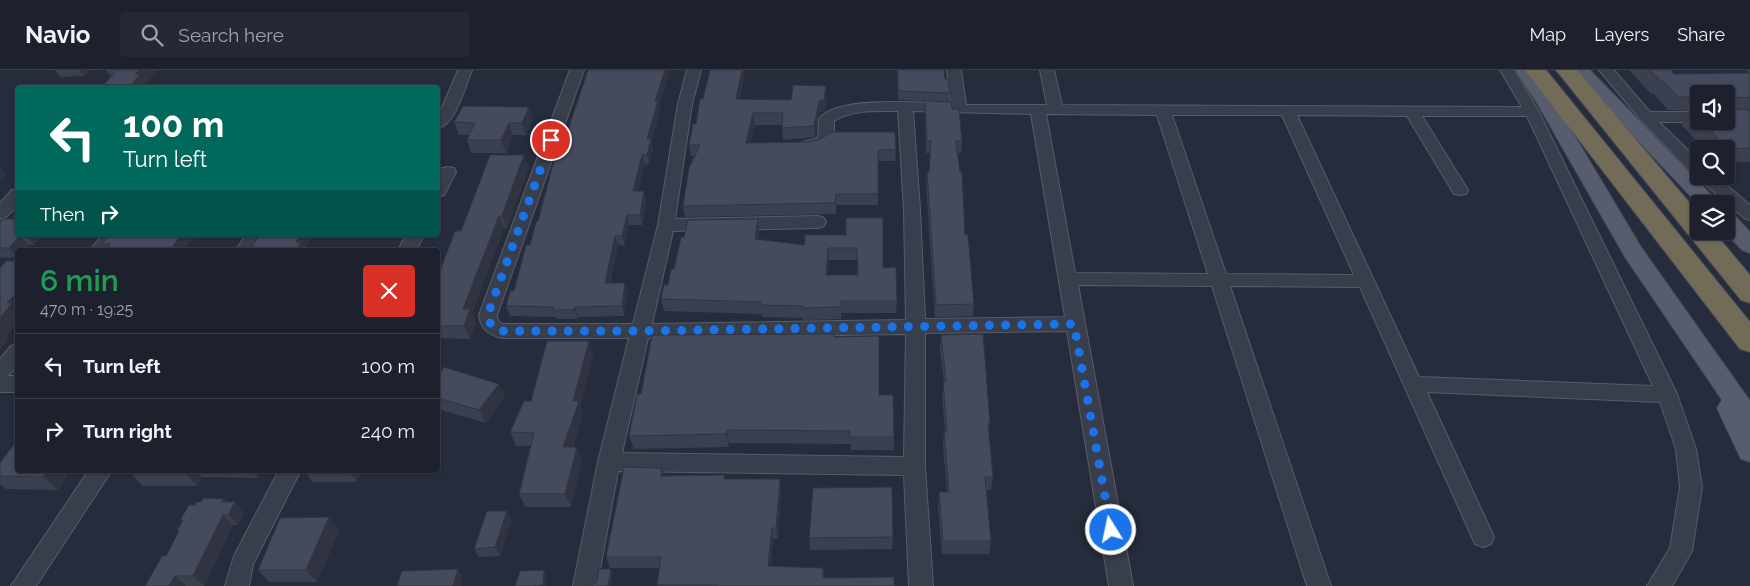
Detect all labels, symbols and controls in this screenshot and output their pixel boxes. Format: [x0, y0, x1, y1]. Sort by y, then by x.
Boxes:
search box [120, 12, 470, 57]
text: Navio [25, 20, 90, 49]
icon: search [138, 21, 166, 49]
text: Search here [178, 24, 284, 46]
text: Map [1530, 24, 1566, 45]
text: Layers [1594, 24, 1649, 45]
text: Share [1677, 24, 1725, 45]
map controls [1690, 85, 1735, 240]
button: sound [1690, 85, 1735, 130]
text: 100 m [123, 104, 224, 145]
icon: left [40, 105, 105, 170]
pin [530, 119, 572, 161]
icon: arrive [537, 126, 565, 154]
button: search [1690, 140, 1735, 185]
text: Turn left [123, 146, 207, 172]
button: layers [1690, 195, 1735, 240]
icon: right [95, 200, 123, 228]
text: Then [40, 203, 85, 225]
text: 6 min [40, 263, 119, 298]
button: close [363, 265, 415, 317]
text: 470 m · 19:25 [40, 300, 133, 319]
icon: left [40, 352, 68, 380]
text: Turn left [83, 355, 160, 377]
text: 100 m [361, 355, 415, 377]
icon: right [40, 417, 68, 445]
text: Turn right [83, 420, 172, 442]
text: 240 m [361, 420, 415, 442]
position arrow [1084, 503, 1136, 555]

